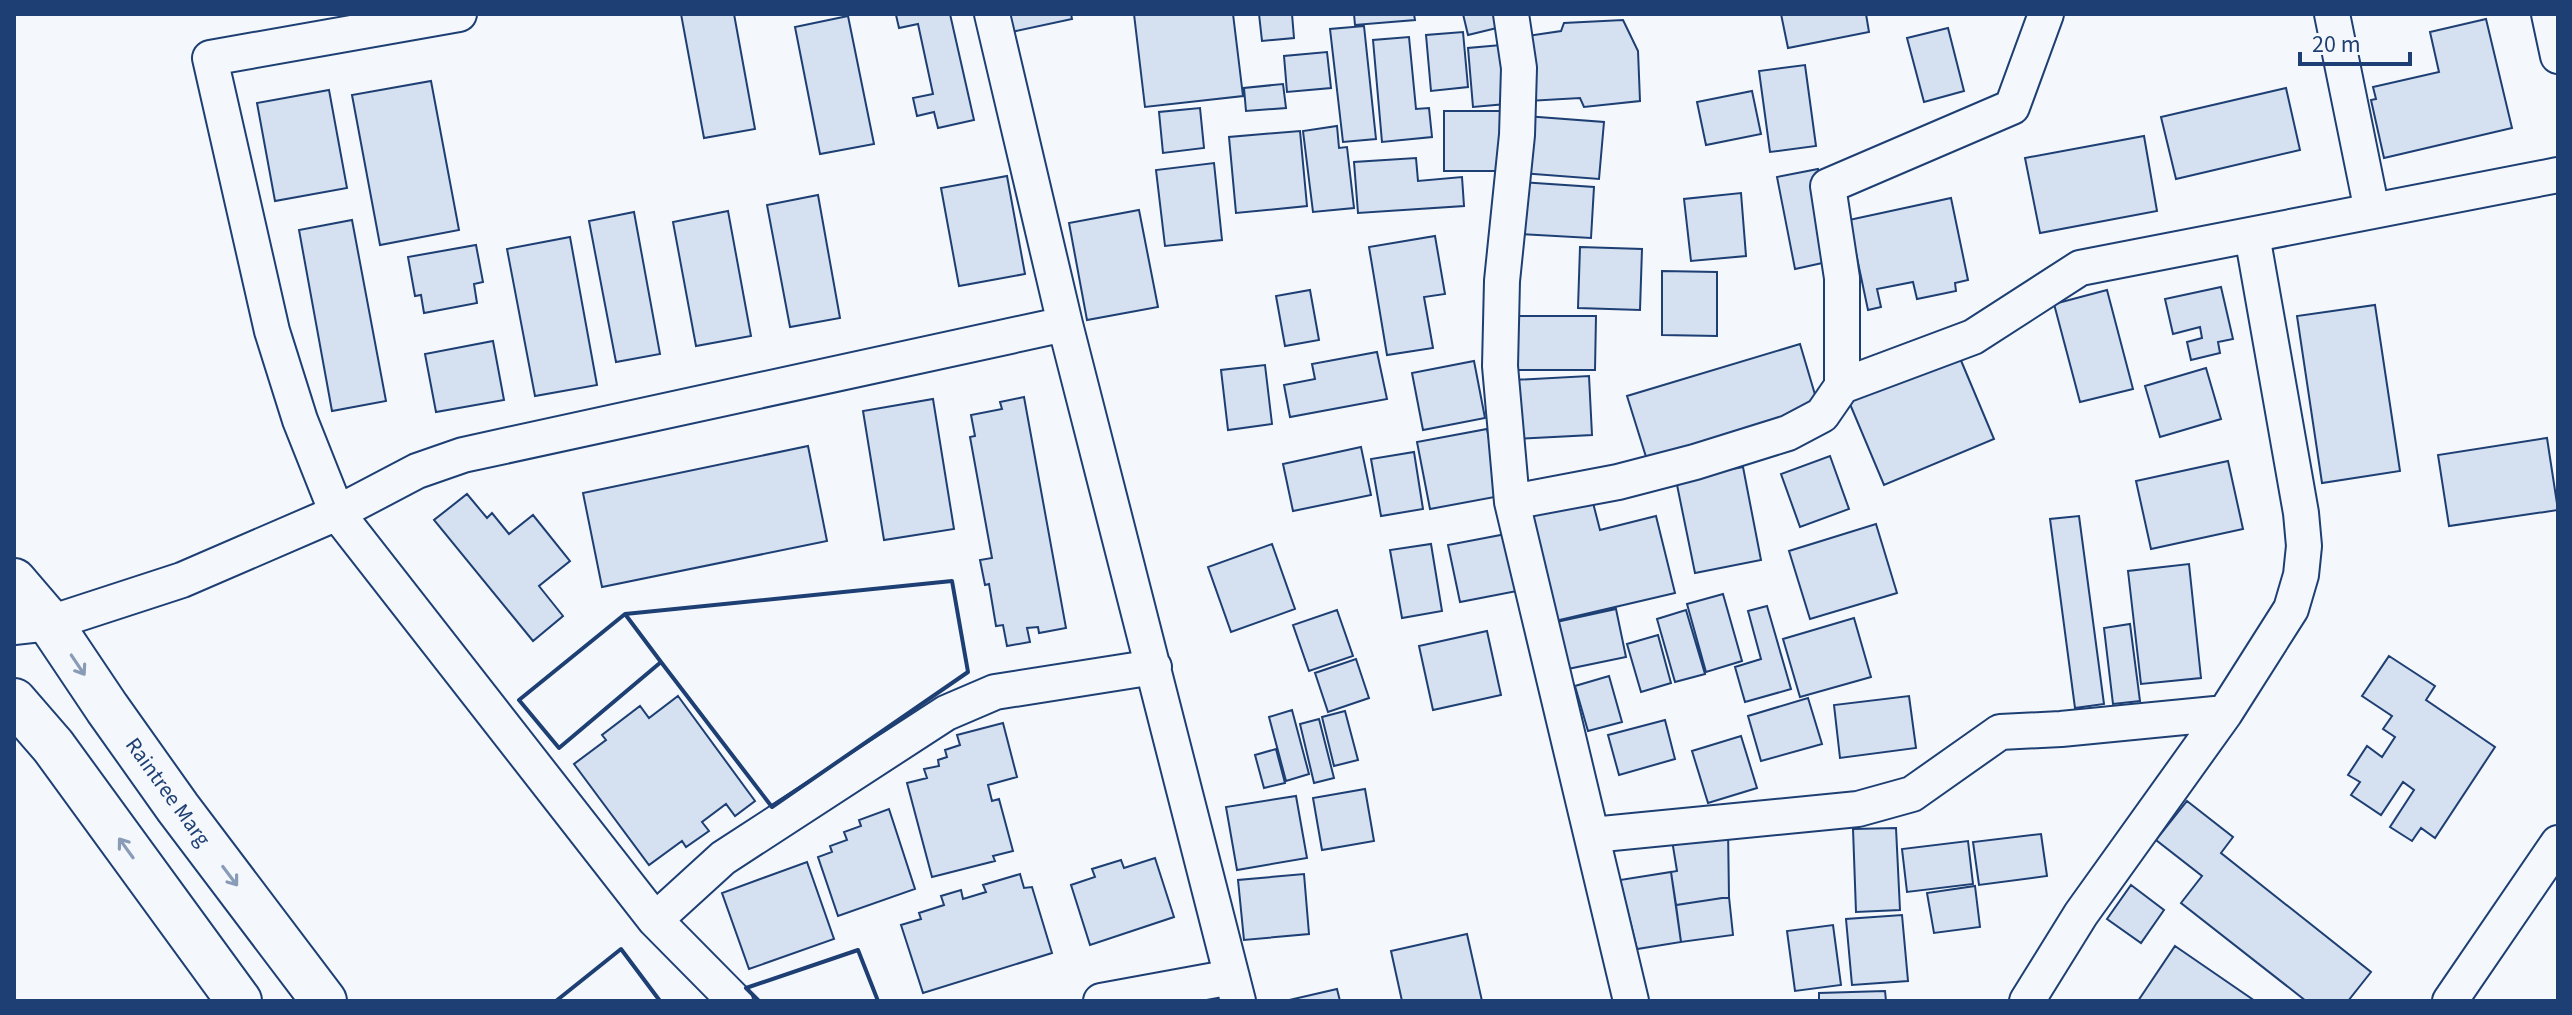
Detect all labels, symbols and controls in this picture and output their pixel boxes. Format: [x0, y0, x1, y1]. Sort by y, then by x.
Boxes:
scale bar [2300, 16, 2410, 66]
text: 20 m [2312, 27, 2361, 62]
one-way arrow [70, 654, 86, 676]
street label: Raintree Marg [118, 731, 218, 853]
one-way arrow [118, 838, 135, 859]
one-way arrow [221, 865, 238, 886]

